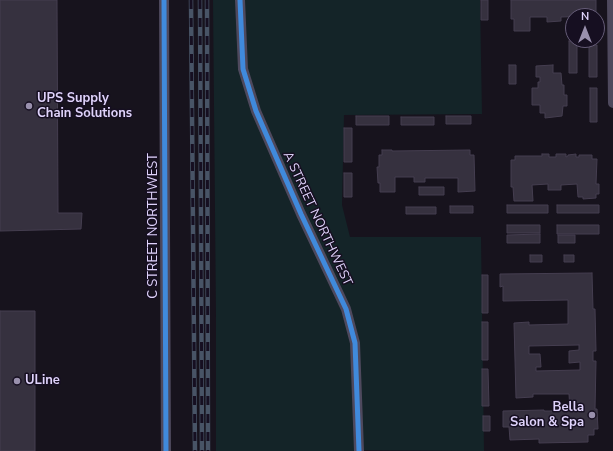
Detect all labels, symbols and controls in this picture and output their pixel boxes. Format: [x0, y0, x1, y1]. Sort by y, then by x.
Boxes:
north arrow [565, 8, 605, 48]
text: N [581, 9, 589, 24]
place label: UPS Supply Chain Solutions [37, 91, 132, 122]
marker: UPS Supply Chain Solutions [24, 101, 34, 111]
street label: A STREET NORTHWEST [279, 149, 355, 289]
street label: C STREET NORTHWEST [146, 153, 162, 299]
place label: ULine [25, 373, 60, 389]
marker: ULine [12, 376, 22, 386]
place label: Bella Salon & Spa [510, 400, 584, 431]
marker: Bella Salon & Spa [587, 410, 597, 420]

